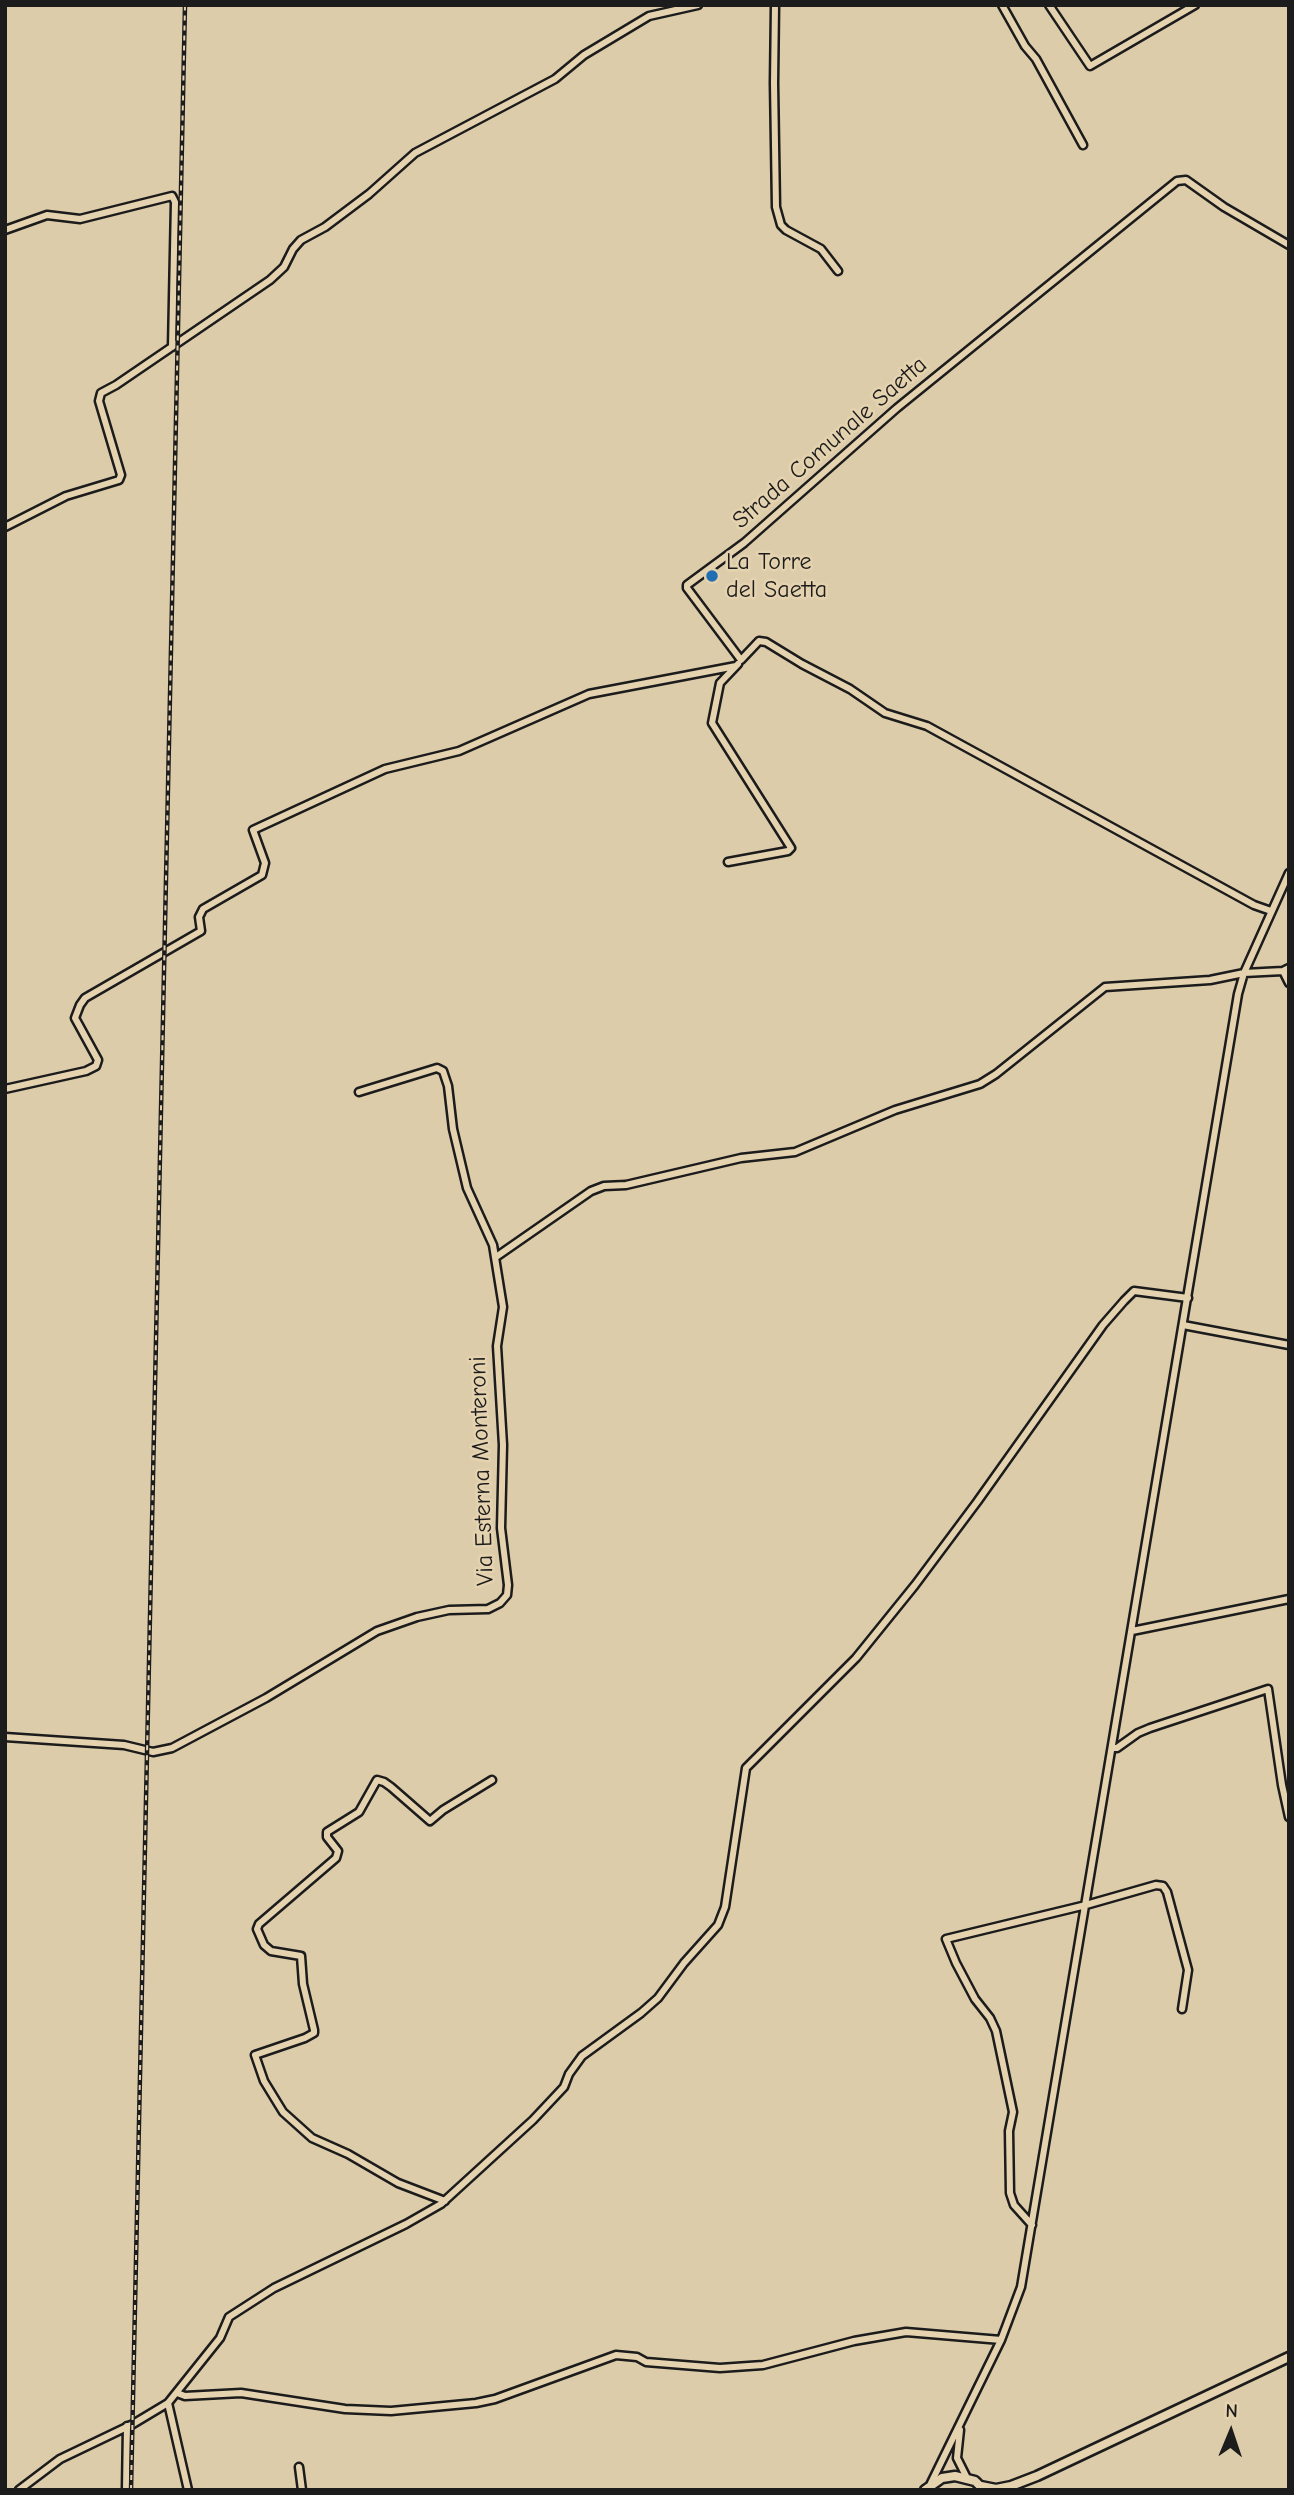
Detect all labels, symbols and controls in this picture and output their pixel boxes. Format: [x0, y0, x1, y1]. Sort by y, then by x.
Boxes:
street label: Strada Comunale Saetta [727, 351, 933, 535]
place label: La Torre del Saetta [726, 548, 827, 604]
marker: La Torre del Saetta [704, 568, 720, 584]
street label: Via Esterna Monteroni [464, 1356, 500, 1586]
north arrow [1196, 2397, 1266, 2467]
text: N [1225, 2400, 1238, 2422]

